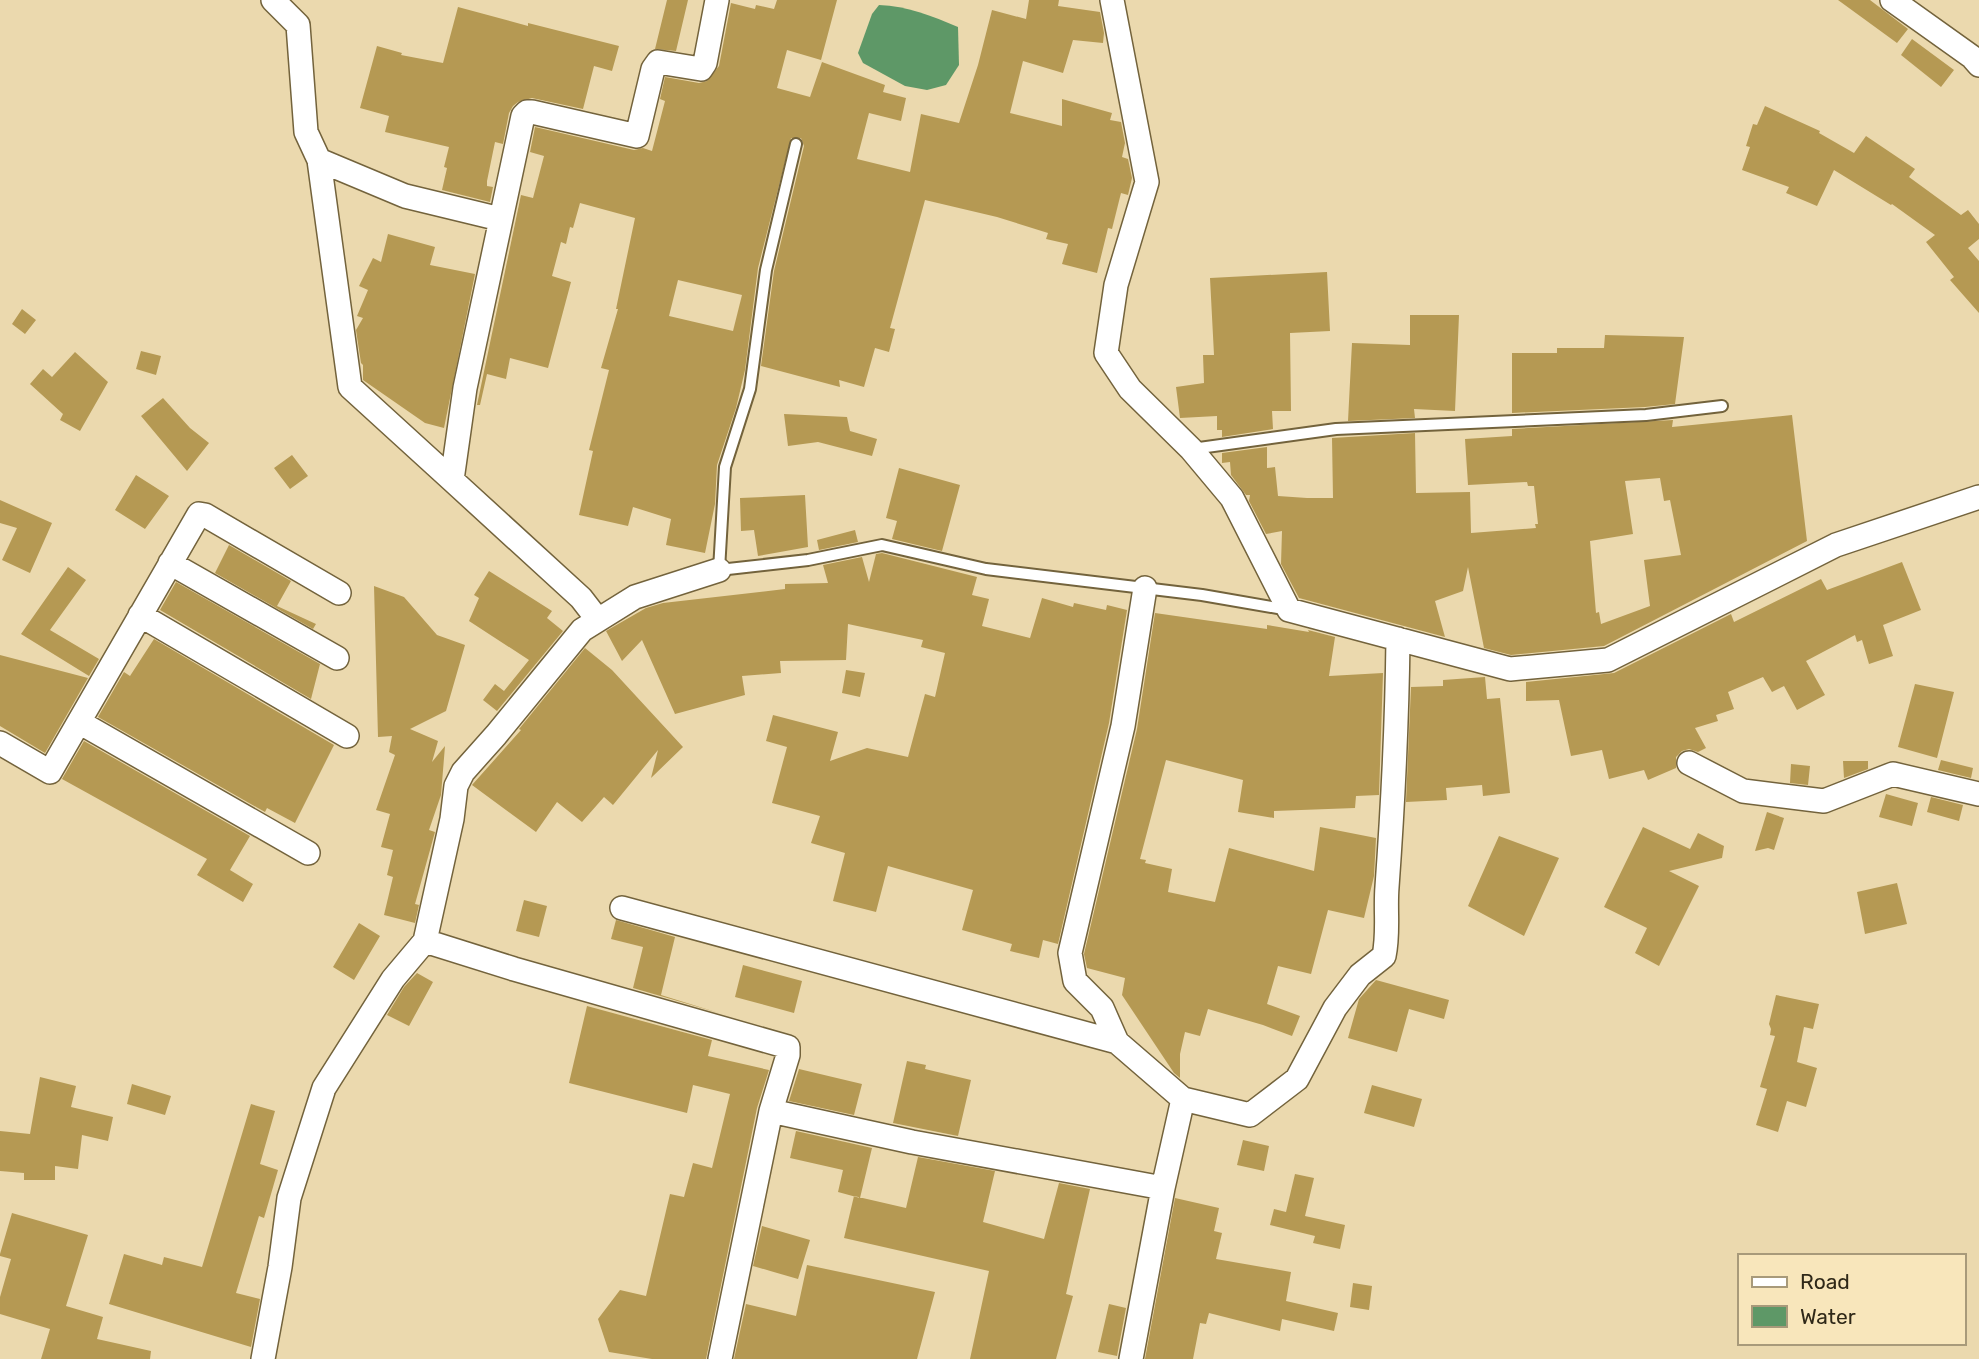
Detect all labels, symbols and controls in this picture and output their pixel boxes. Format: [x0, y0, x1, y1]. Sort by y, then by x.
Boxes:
legend [1738, 1254, 1965, 1345]
text: Road [1800, 1269, 1850, 1294]
text: Water [1800, 1304, 1856, 1329]

